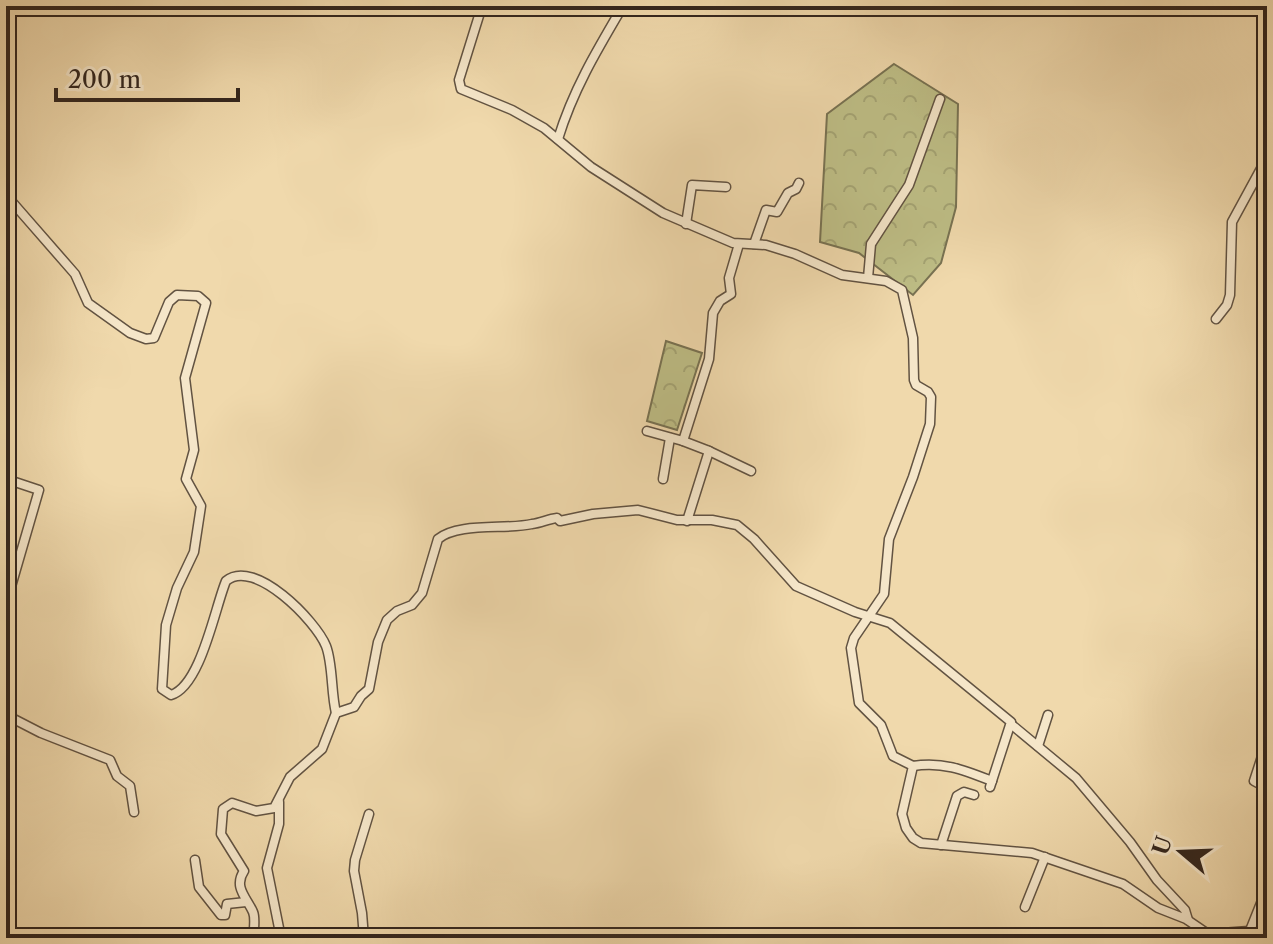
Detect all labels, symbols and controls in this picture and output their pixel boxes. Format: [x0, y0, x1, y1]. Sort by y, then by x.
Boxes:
scale bar [56, 52, 238, 102]
text: 200 m [68, 65, 141, 94]
north arrow [1141, 812, 1221, 892]
text: U [1147, 833, 1178, 858]

